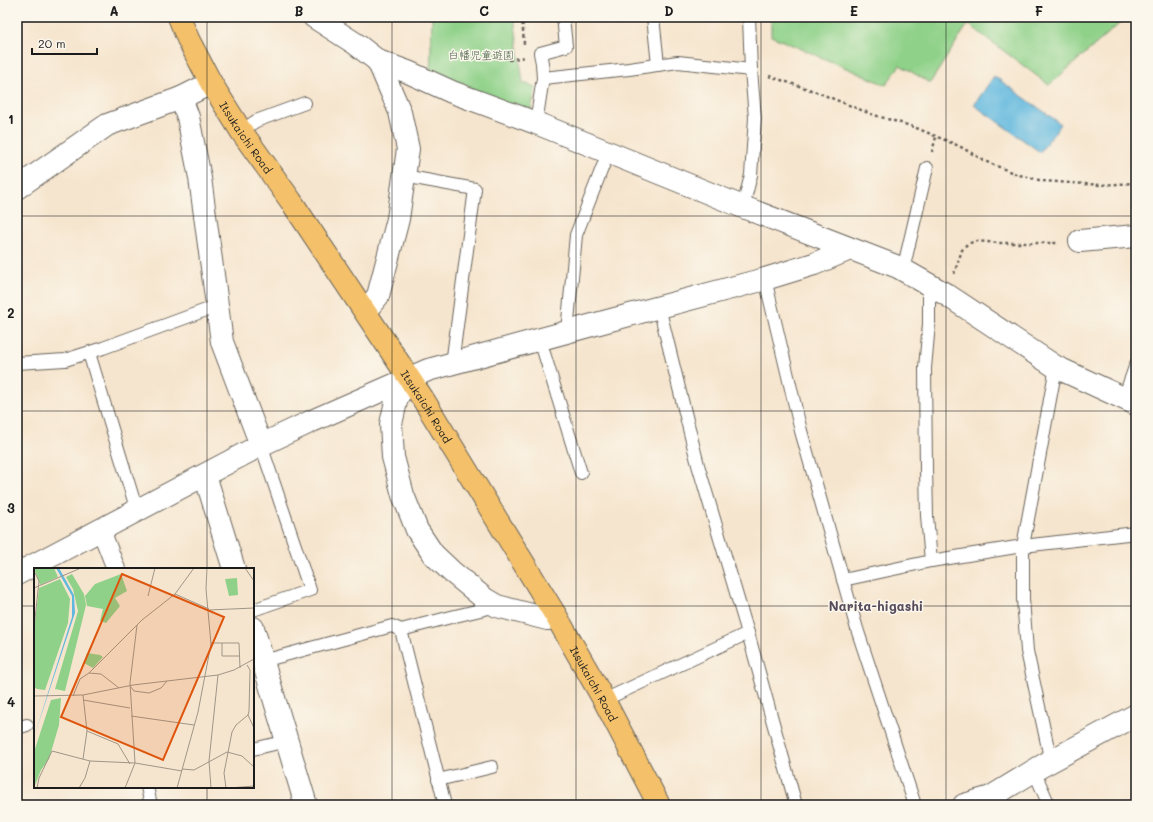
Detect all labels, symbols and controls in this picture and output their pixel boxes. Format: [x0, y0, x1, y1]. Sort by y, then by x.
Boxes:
text: A [109, 2, 119, 19]
text: B [295, 2, 304, 19]
text: C [479, 2, 489, 19]
text: D [664, 2, 674, 19]
text: E [850, 2, 858, 19]
text: F [1035, 2, 1043, 19]
scale bar [32, 30, 97, 56]
text: 20 m [38, 35, 66, 51]
park label: 白幡児童遊園 [448, 47, 514, 62]
street label: Itsukaichi Road [217, 98, 276, 176]
text: 1 [8, 110, 14, 127]
text: 2 [7, 304, 15, 321]
street label: Itsukaichi Road [398, 366, 456, 446]
text: 3 [7, 499, 15, 516]
inset map [34, 568, 254, 788]
district label: Narita-higashi [829, 597, 923, 614]
street label: Itsukaichi Road [567, 643, 621, 724]
text: 4 [7, 693, 15, 710]

